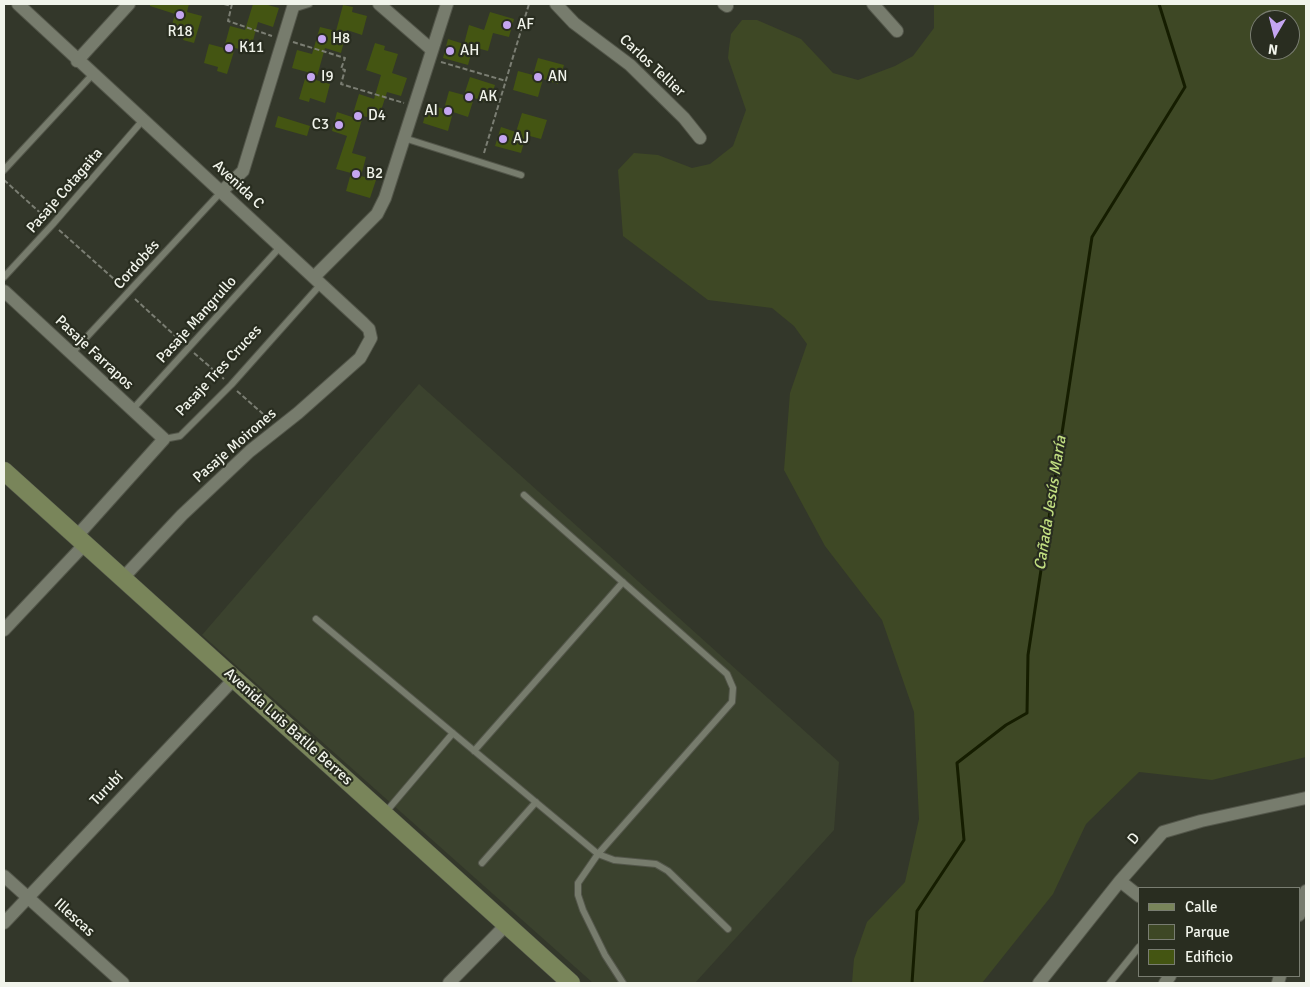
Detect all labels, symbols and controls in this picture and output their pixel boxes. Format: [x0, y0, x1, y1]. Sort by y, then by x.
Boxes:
marker: R18 [174, 9, 186, 21]
north arrow [1250, 10, 1300, 60]
place label: AF [517, 16, 534, 34]
marker: AF [501, 19, 513, 31]
place label: R18 [167, 23, 193, 41]
place label: H8 [332, 30, 350, 48]
street label: Carlos Tellier [615, 31, 689, 101]
marker: H8 [316, 33, 328, 45]
place label: K11 [239, 39, 264, 57]
text: N [1267, 40, 1279, 58]
marker: K11 [223, 42, 235, 54]
place label: AH [460, 42, 479, 60]
marker: AH [444, 45, 456, 57]
place label: I9 [321, 68, 334, 86]
place label: AN [548, 68, 567, 86]
marker: I9 [305, 71, 317, 83]
marker: AN [532, 71, 544, 83]
place label: AK [479, 88, 497, 106]
marker: AK [463, 91, 475, 103]
place label: AI [424, 102, 438, 120]
marker: AI [442, 105, 454, 117]
place label: D4 [368, 107, 386, 125]
marker: D4 [352, 110, 364, 122]
place label: C3 [312, 116, 329, 134]
marker: C3 [333, 119, 345, 131]
place label: AJ [513, 130, 529, 148]
marker: AJ [497, 133, 509, 145]
street label: Pasaje Cotagaita [23, 145, 107, 237]
street label: Avenida C [209, 157, 267, 213]
place label: B2 [366, 165, 383, 183]
marker: B2 [350, 168, 362, 180]
street label: Cordobés [110, 237, 164, 293]
street label: Pasaje Mangrullo [153, 273, 241, 367]
street label: Pasaje Farrapos [51, 312, 137, 394]
street label: Pasaje Tres Cruces [172, 322, 266, 420]
street label: Pasaje Moirones [190, 405, 280, 487]
water label: Cañada Jesús María [1031, 435, 1071, 571]
street label: Avenida Luis Batlle Berres [220, 665, 356, 789]
street label: Turubí [87, 768, 127, 810]
street label: D [1124, 829, 1144, 849]
legend [1138, 887, 1300, 977]
street label: Illescas [50, 895, 98, 941]
text: Calle [1185, 898, 1218, 916]
text: Parque [1185, 923, 1230, 941]
text: Edificio [1185, 948, 1233, 966]

